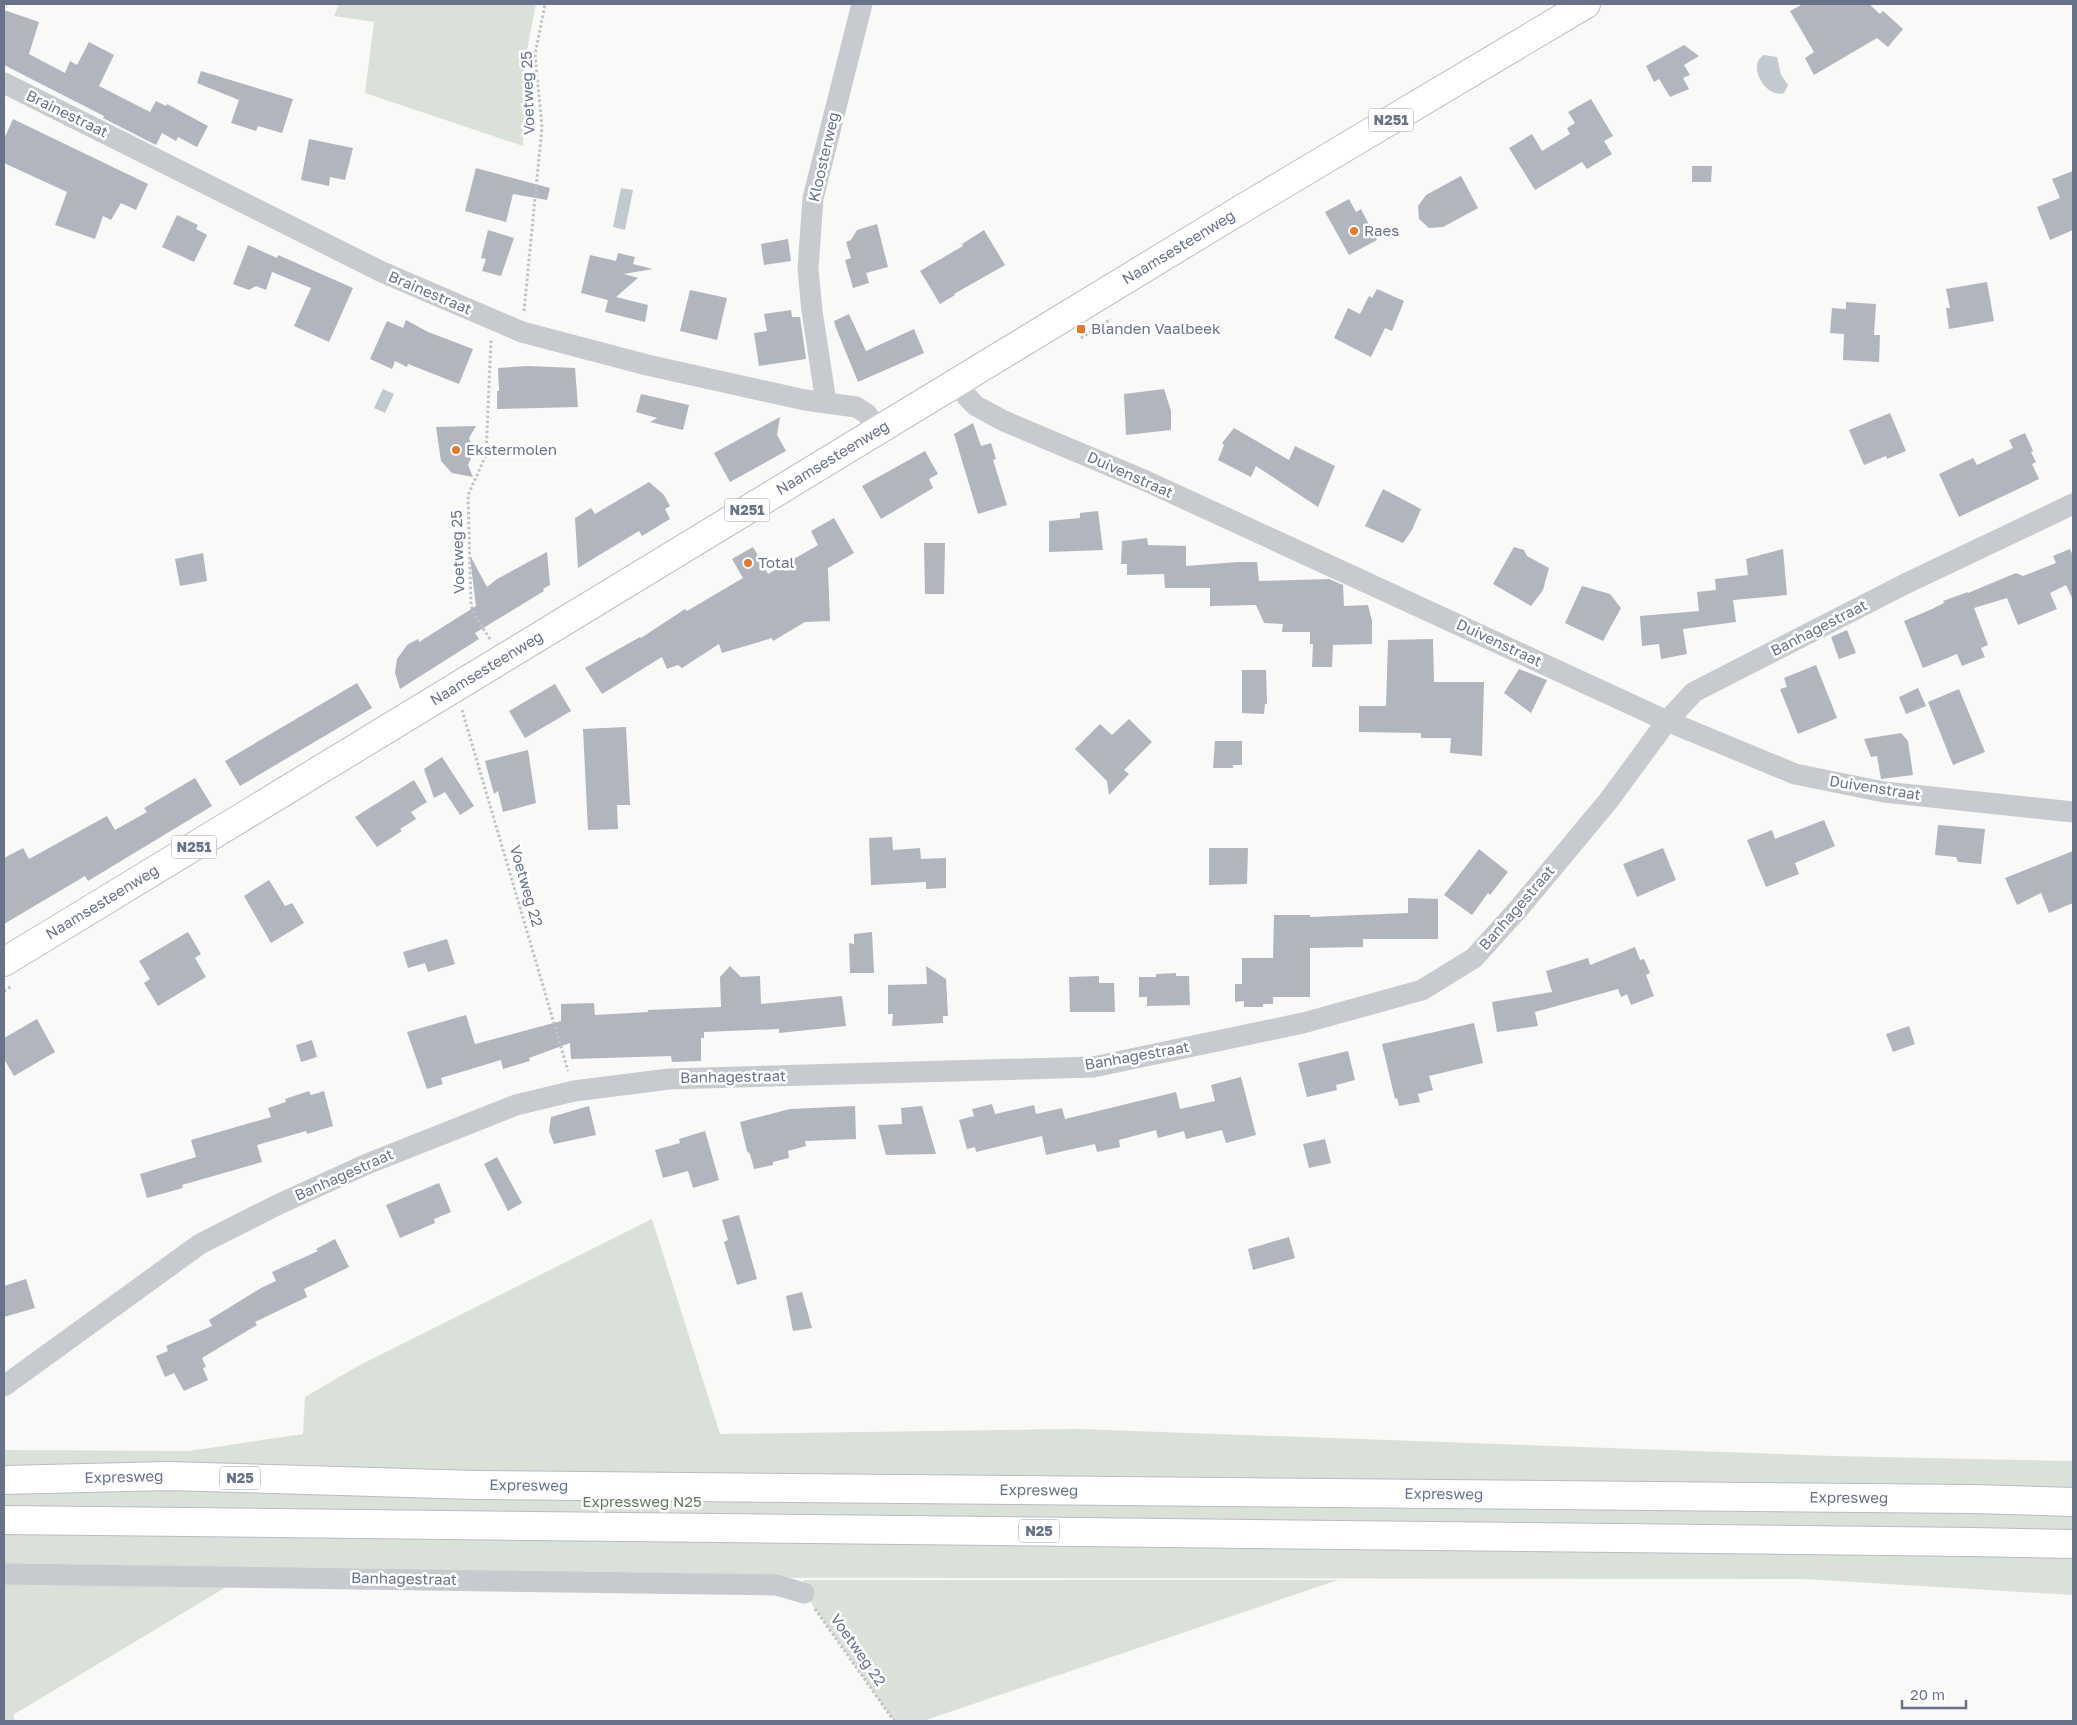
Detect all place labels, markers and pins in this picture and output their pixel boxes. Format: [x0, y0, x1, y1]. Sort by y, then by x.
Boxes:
place label: Raes [1364, 221, 1399, 239]
marker: Raes [1348, 225, 1360, 237]
place label: Blanden Vaalbeek [1091, 319, 1221, 337]
marker: Blanden Vaalbeek [1075, 323, 1087, 335]
place label: Ekstermolen [466, 440, 557, 458]
marker: Ekstermolen [450, 444, 462, 456]
place label: Total [758, 553, 794, 571]
marker: Total [742, 557, 754, 569]

